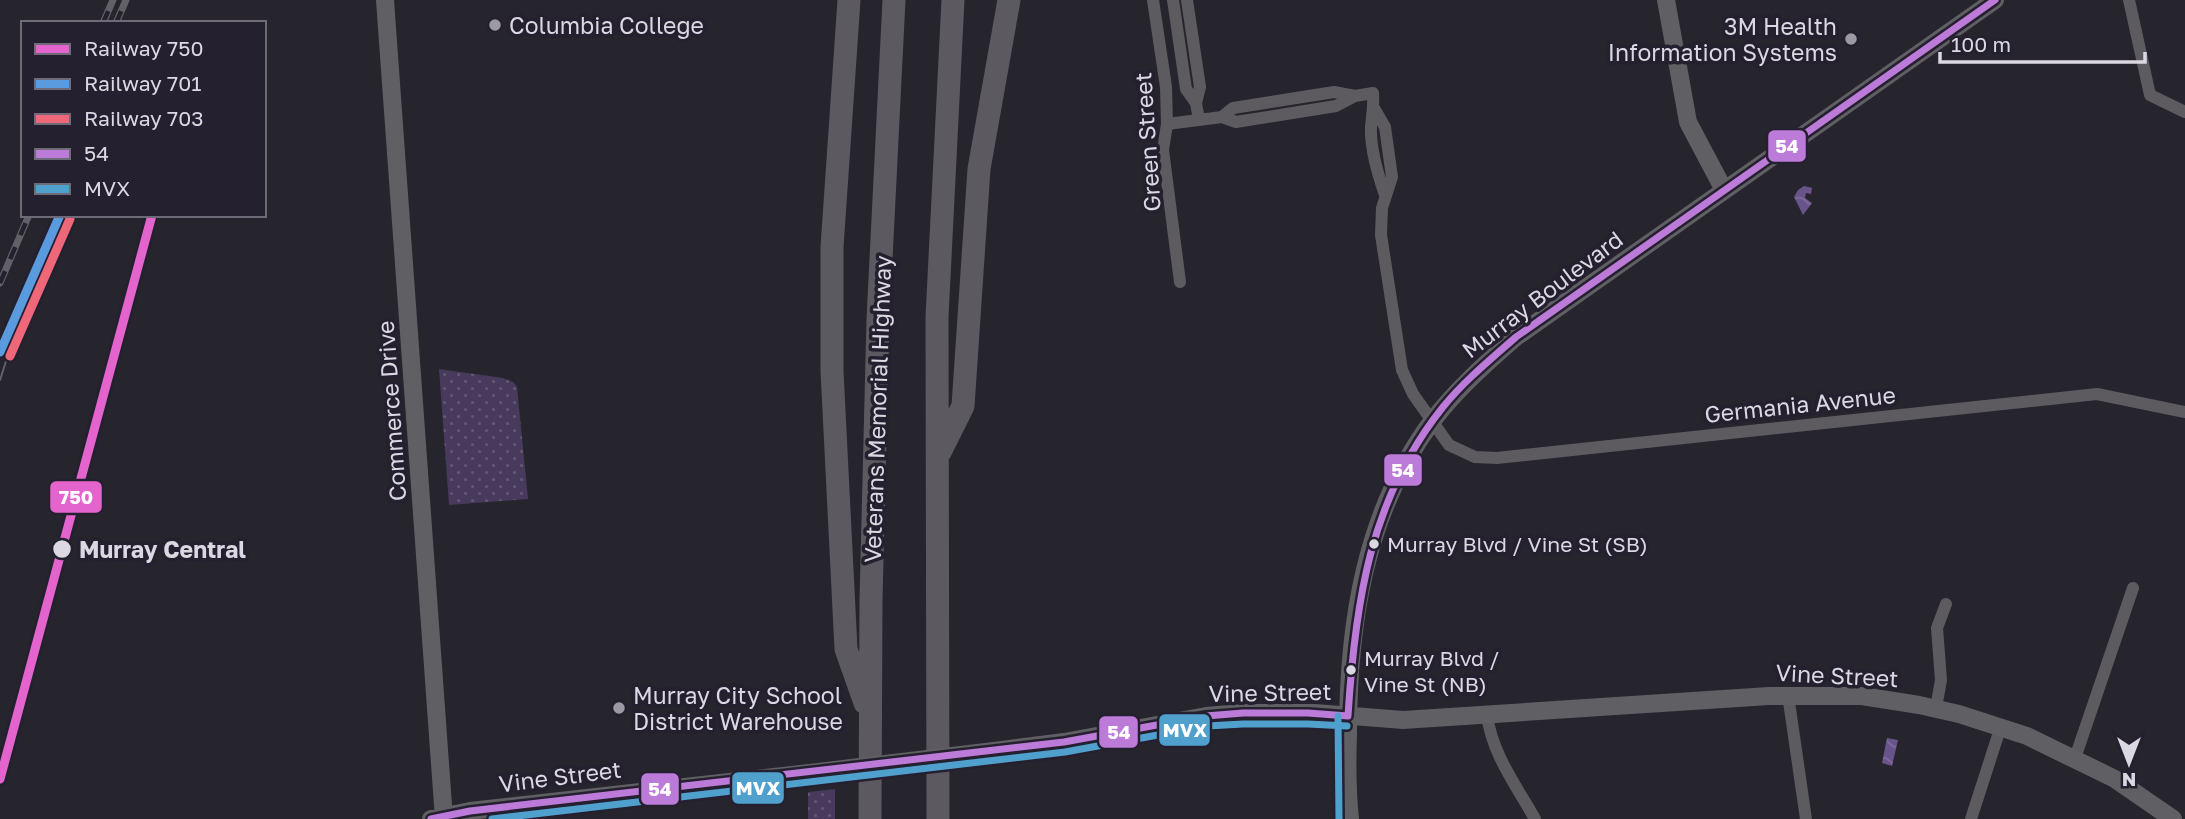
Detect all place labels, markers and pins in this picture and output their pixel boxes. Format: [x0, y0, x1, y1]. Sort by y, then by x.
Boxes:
place label: Columbia College [509, 11, 704, 39]
place label: 3M Health Information Systems [1608, 12, 1837, 66]
marker: Columbia College [487, 17, 503, 33]
marker: 3M Health Information Systems [1843, 31, 1859, 47]
place label: Murray Blvd / Vine St (SB) [1387, 531, 1648, 557]
place label: Murray Central [79, 535, 246, 563]
marker: Murray Blvd / Vine St (SB) [1367, 537, 1381, 551]
marker: Murray Central [51, 538, 73, 560]
place label: Murray Blvd / Vine St (NB) [1364, 645, 1499, 697]
marker: Murray Blvd / Vine St (NB) [1344, 663, 1358, 677]
place label: Murray City School District Warehouse [633, 681, 843, 735]
marker: Murray City School District Warehouse [611, 700, 627, 716]

